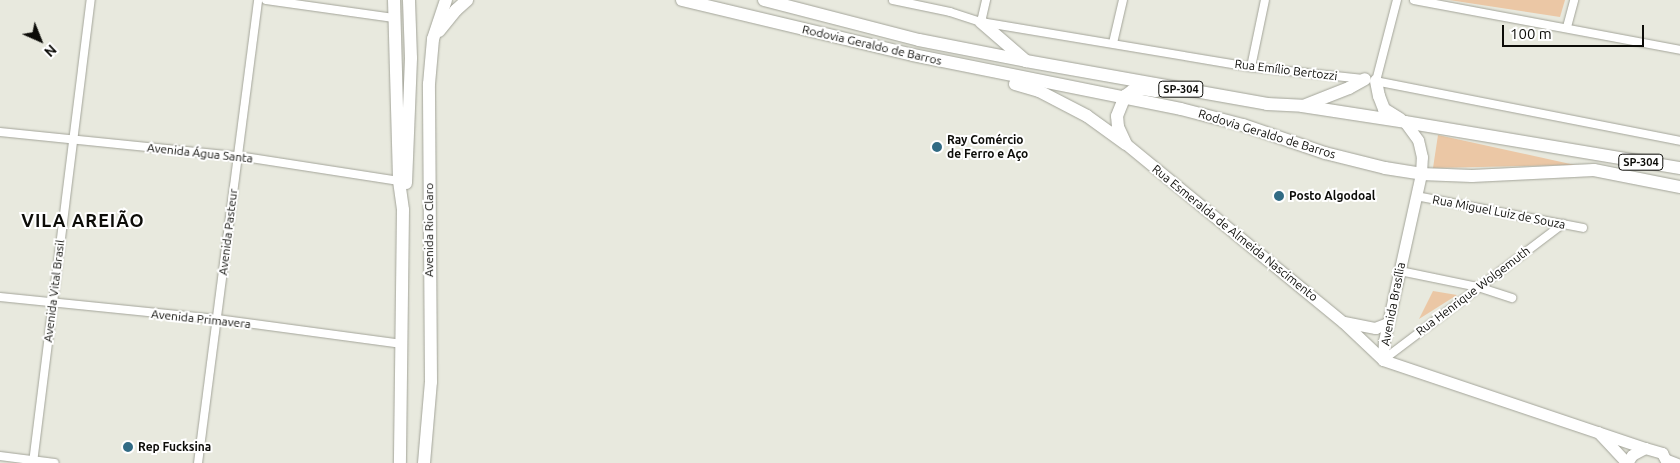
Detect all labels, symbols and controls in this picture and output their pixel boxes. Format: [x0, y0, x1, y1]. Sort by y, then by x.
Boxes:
north arrow [15, 15, 65, 65]
scale bar [1505, 15, 1648, 47]
street label: Rodovia Geraldo de Barros [801, 22, 943, 68]
text: 100 m [1510, 25, 1552, 42]
text: N [41, 41, 60, 60]
street label: Rua Emílio Bertozzi [1234, 57, 1338, 83]
road number: SP-304 [1157, 80, 1205, 98]
street label: Rodovia Geraldo de Barros [1197, 106, 1337, 162]
place label: Ray Comércio de Ferro e Aço [947, 133, 1028, 161]
street label: Avenida Água Santa [146, 140, 254, 166]
marker: Ray Comércio de Ferro e Aço [931, 141, 943, 153]
road number: SP-304 [1617, 154, 1665, 170]
street label: Rua Esmeralda de Almeida Nascimento [1149, 162, 1321, 304]
street label: Avenida Rio Claro [422, 183, 436, 277]
street label: Avenida Pasteur [216, 188, 240, 276]
place label: Posto Algodoal [1289, 189, 1375, 203]
marker: Posto Algodoal [1273, 190, 1285, 202]
street label: Rua Miguel Luiz de Souza [1431, 192, 1567, 232]
district label: VILA AREIÃO [20, 209, 146, 231]
street label: Avenida Vital Brasil [41, 239, 67, 343]
street label: Rua Henrique Wolgemuth [1413, 243, 1533, 339]
street label: Avenida Brasília [1378, 261, 1408, 347]
street label: Avenida Primavera [150, 307, 252, 331]
place label: Rep Fucksina [138, 440, 211, 454]
marker: Rep Fucksina [122, 441, 134, 453]

